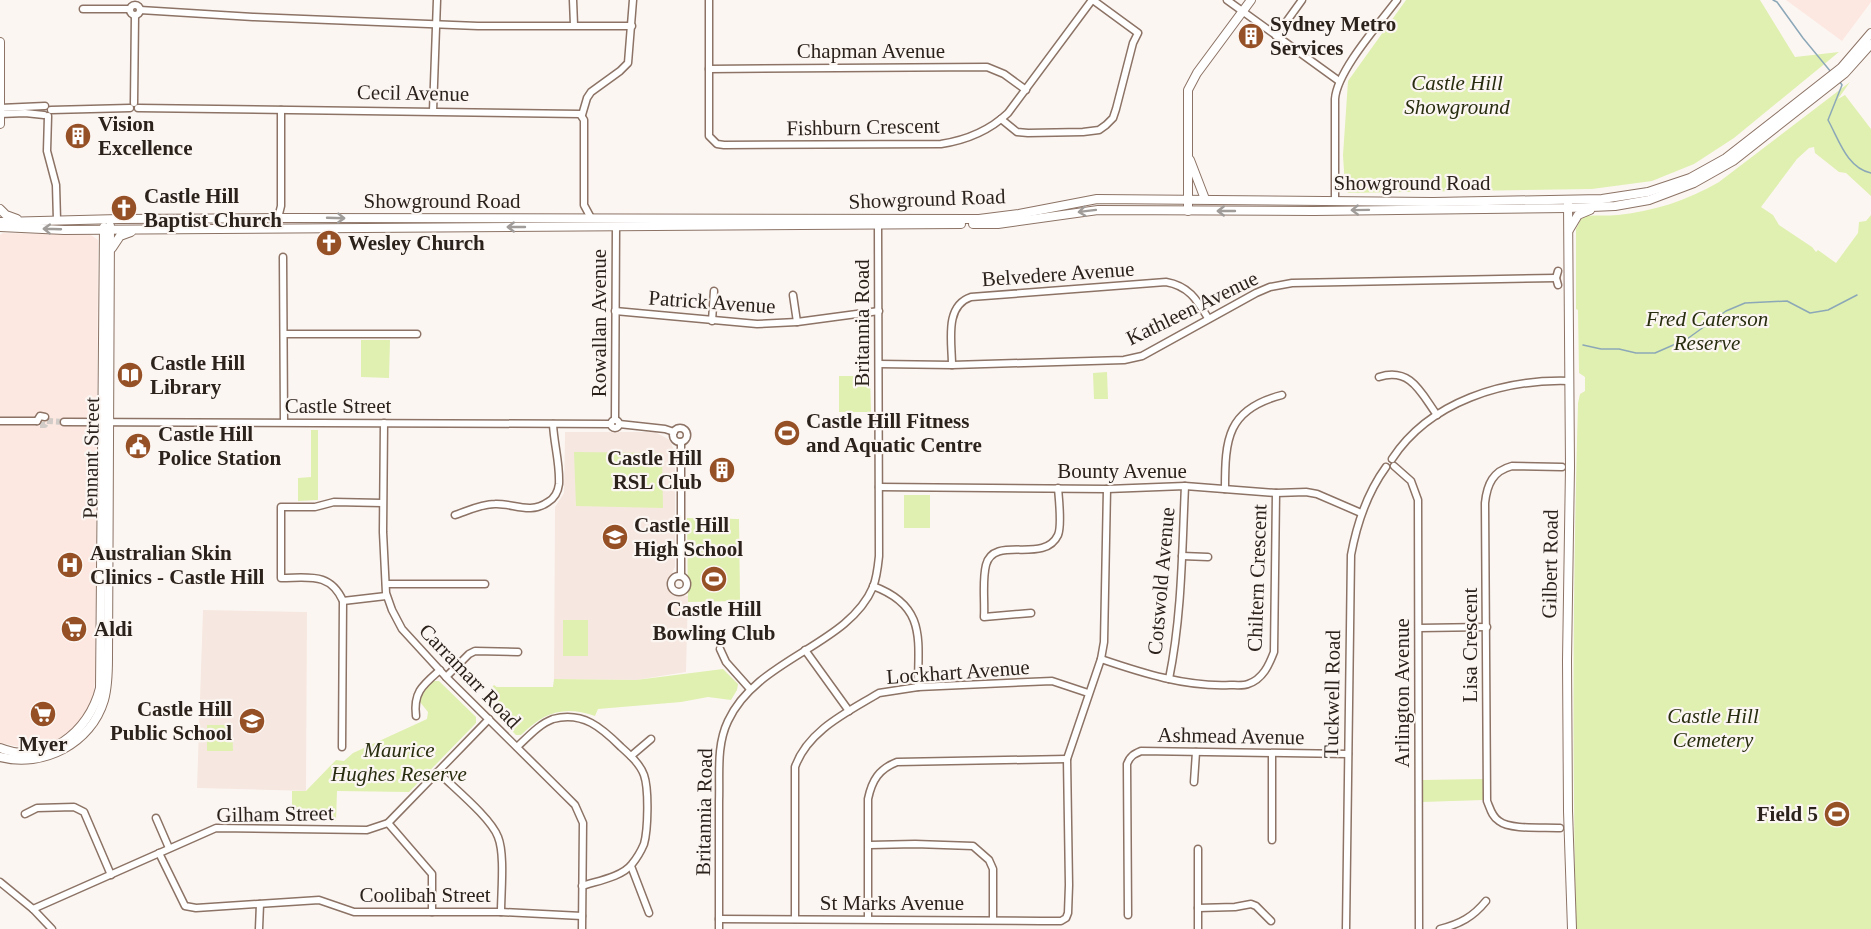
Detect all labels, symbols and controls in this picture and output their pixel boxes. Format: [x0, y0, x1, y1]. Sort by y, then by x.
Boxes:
place label: Sydney Metro Services [1270, 12, 1396, 60]
building icon: Sydney Metro Services [1236, 21, 1266, 51]
street label: Chapman Avenue [797, 39, 945, 63]
park label: Castle Hill Showground [1404, 71, 1510, 119]
street label: Cecil Avenue [357, 80, 469, 106]
place label: Vision Excellence [98, 112, 192, 160]
street label: Fishburn Crescent [786, 114, 940, 140]
building icon: Vision Excellence [63, 121, 93, 151]
street label: Showground Road [1334, 171, 1491, 195]
place label: Castle Hill Baptist Church [144, 184, 282, 232]
street label: Showground Road [848, 184, 1006, 214]
street label: Showground Road [364, 189, 521, 213]
church icon: Castle Hill Baptist Church [109, 193, 139, 223]
one-way arrow [1216, 205, 1236, 217]
one-way arrow [1351, 205, 1371, 216]
one-way arrow [1078, 206, 1097, 217]
one-way arrow [326, 213, 346, 224]
one-way arrow [506, 221, 526, 232]
one-way arrow [42, 224, 62, 235]
church icon: Wesley Church [314, 228, 344, 258]
place label: Wesley Church [348, 231, 485, 255]
street label: Rowallan Avenue [587, 249, 611, 397]
street label: Belvedere Avenue [981, 257, 1135, 291]
street label: Britannia Road [850, 259, 874, 387]
street label: Kathleen Avenue [1122, 266, 1262, 350]
street label: Patrick Avenue [648, 286, 776, 318]
park label: Fred Caterson Reserve [1645, 307, 1768, 355]
place label: Castle Hill Library [150, 351, 245, 399]
library icon: Castle Hill Library [115, 360, 145, 390]
street label: Castle Street [285, 394, 392, 418]
street label: Pennant Street [78, 397, 104, 519]
place label: Castle Hill Fitness and Aquatic Centre [806, 409, 982, 457]
sports icon: Castle Hill Fitness and Aquatic Centre [772, 418, 802, 448]
place label: Castle Hill Police Station [158, 422, 281, 470]
public building icon: Castle Hill Police Station [123, 431, 153, 461]
place label: Castle Hill RSL Club [607, 446, 702, 494]
building icon: Castle Hill RSL Club [707, 455, 737, 485]
street label: Bounty Avenue [1057, 459, 1187, 483]
street label: Chiltern Crescent [1242, 504, 1272, 652]
street label: Cotswold Avenue [1143, 506, 1179, 656]
street label: Gilbert Road [1537, 509, 1563, 619]
place label: Castle Hill High School [634, 513, 743, 561]
school or university icon: Castle Hill High School [600, 522, 630, 552]
place label: Australian Skin Clinics - Castle Hill [90, 541, 265, 589]
hospital icon: Australian Skin Clinics - Castle Hill [55, 550, 85, 580]
sports icon: Castle Hill Bowling Club [699, 564, 729, 594]
street label: Lisa Crescent [1458, 587, 1482, 702]
place label: Castle Hill Bowling Club [652, 597, 776, 645]
supermarket icon: Aldi [59, 614, 89, 644]
place label: Aldi [94, 617, 133, 641]
street label: Arlington Avenue [1390, 618, 1414, 768]
street label: Carramarr Road [414, 619, 526, 734]
street label: Tuckwell Road [1319, 629, 1345, 758]
street label: Lockhart Avenue [886, 655, 1030, 689]
place label: Castle Hill Public School [110, 697, 232, 745]
supermarket icon: Myer [28, 699, 58, 729]
park label: Castle Hill Cemetery [1667, 704, 1759, 752]
school or university icon: Castle Hill Public School [237, 706, 267, 736]
street label: Ashmead Avenue [1157, 723, 1305, 749]
place label: Myer [19, 732, 67, 756]
park label: Maurice Hughes Reserve [330, 738, 467, 786]
street label: Britannia Road [691, 747, 717, 876]
sports icon: Field 5 [1822, 799, 1852, 829]
street label: Gilham Street [216, 801, 334, 827]
place label: Field 5 [1757, 802, 1818, 826]
street label: Coolibah Street [359, 883, 491, 907]
street label: St Marks Avenue [820, 891, 964, 915]

